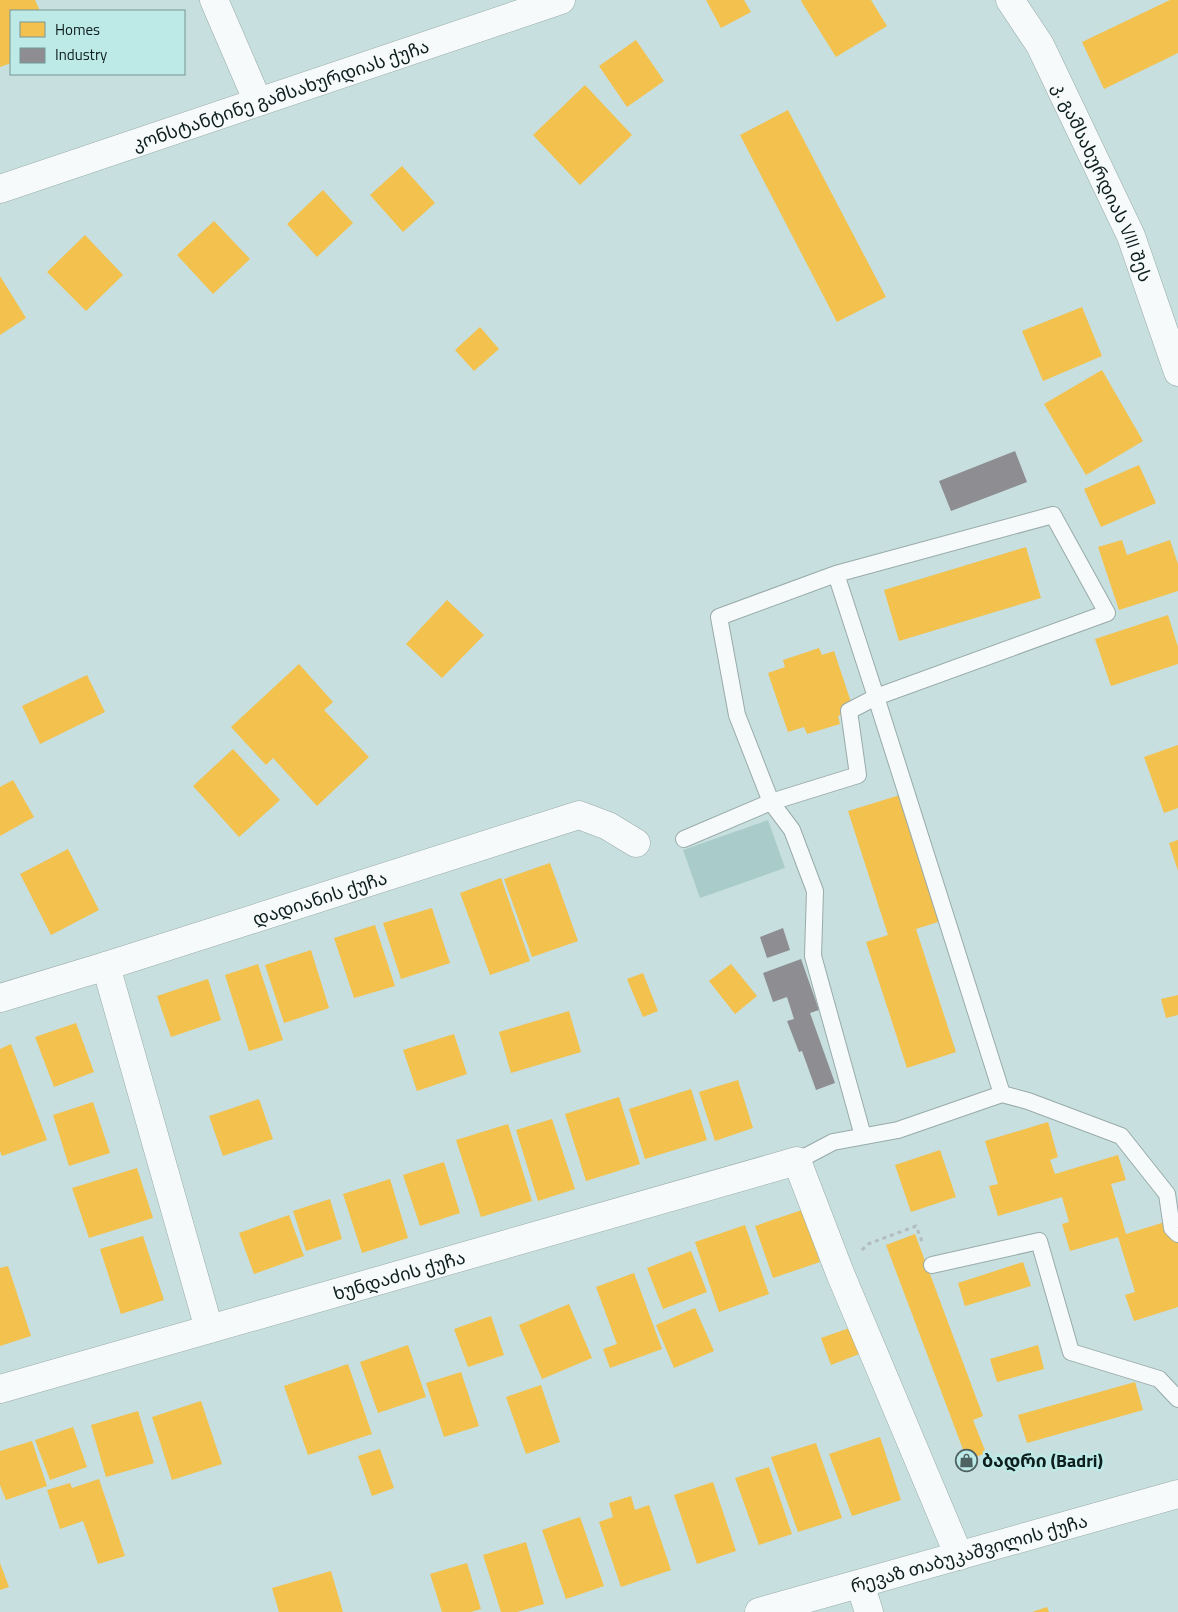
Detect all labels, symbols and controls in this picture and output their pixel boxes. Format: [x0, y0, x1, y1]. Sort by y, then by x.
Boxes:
legend [10, 10, 185, 75]
text: Homes [55, 18, 100, 41]
street label: კონსტანტინე გამსახურდიას ქუჩა [129, 32, 432, 157]
text: Industry [55, 43, 107, 66]
street label: კ. გამსახურდიას VIII შეს [1046, 78, 1159, 285]
street label: დადიანის ქუჩა [249, 864, 390, 932]
street label: ხუნდაძის ქუჩა [330, 1243, 468, 1307]
place label: ბადრი (Badri) [982, 1447, 1103, 1474]
shop icon: ბადრი (Badri) [954, 1448, 978, 1472]
street label: რევაზ თაბუკაშვილის ქუჩა [847, 1507, 1090, 1599]

